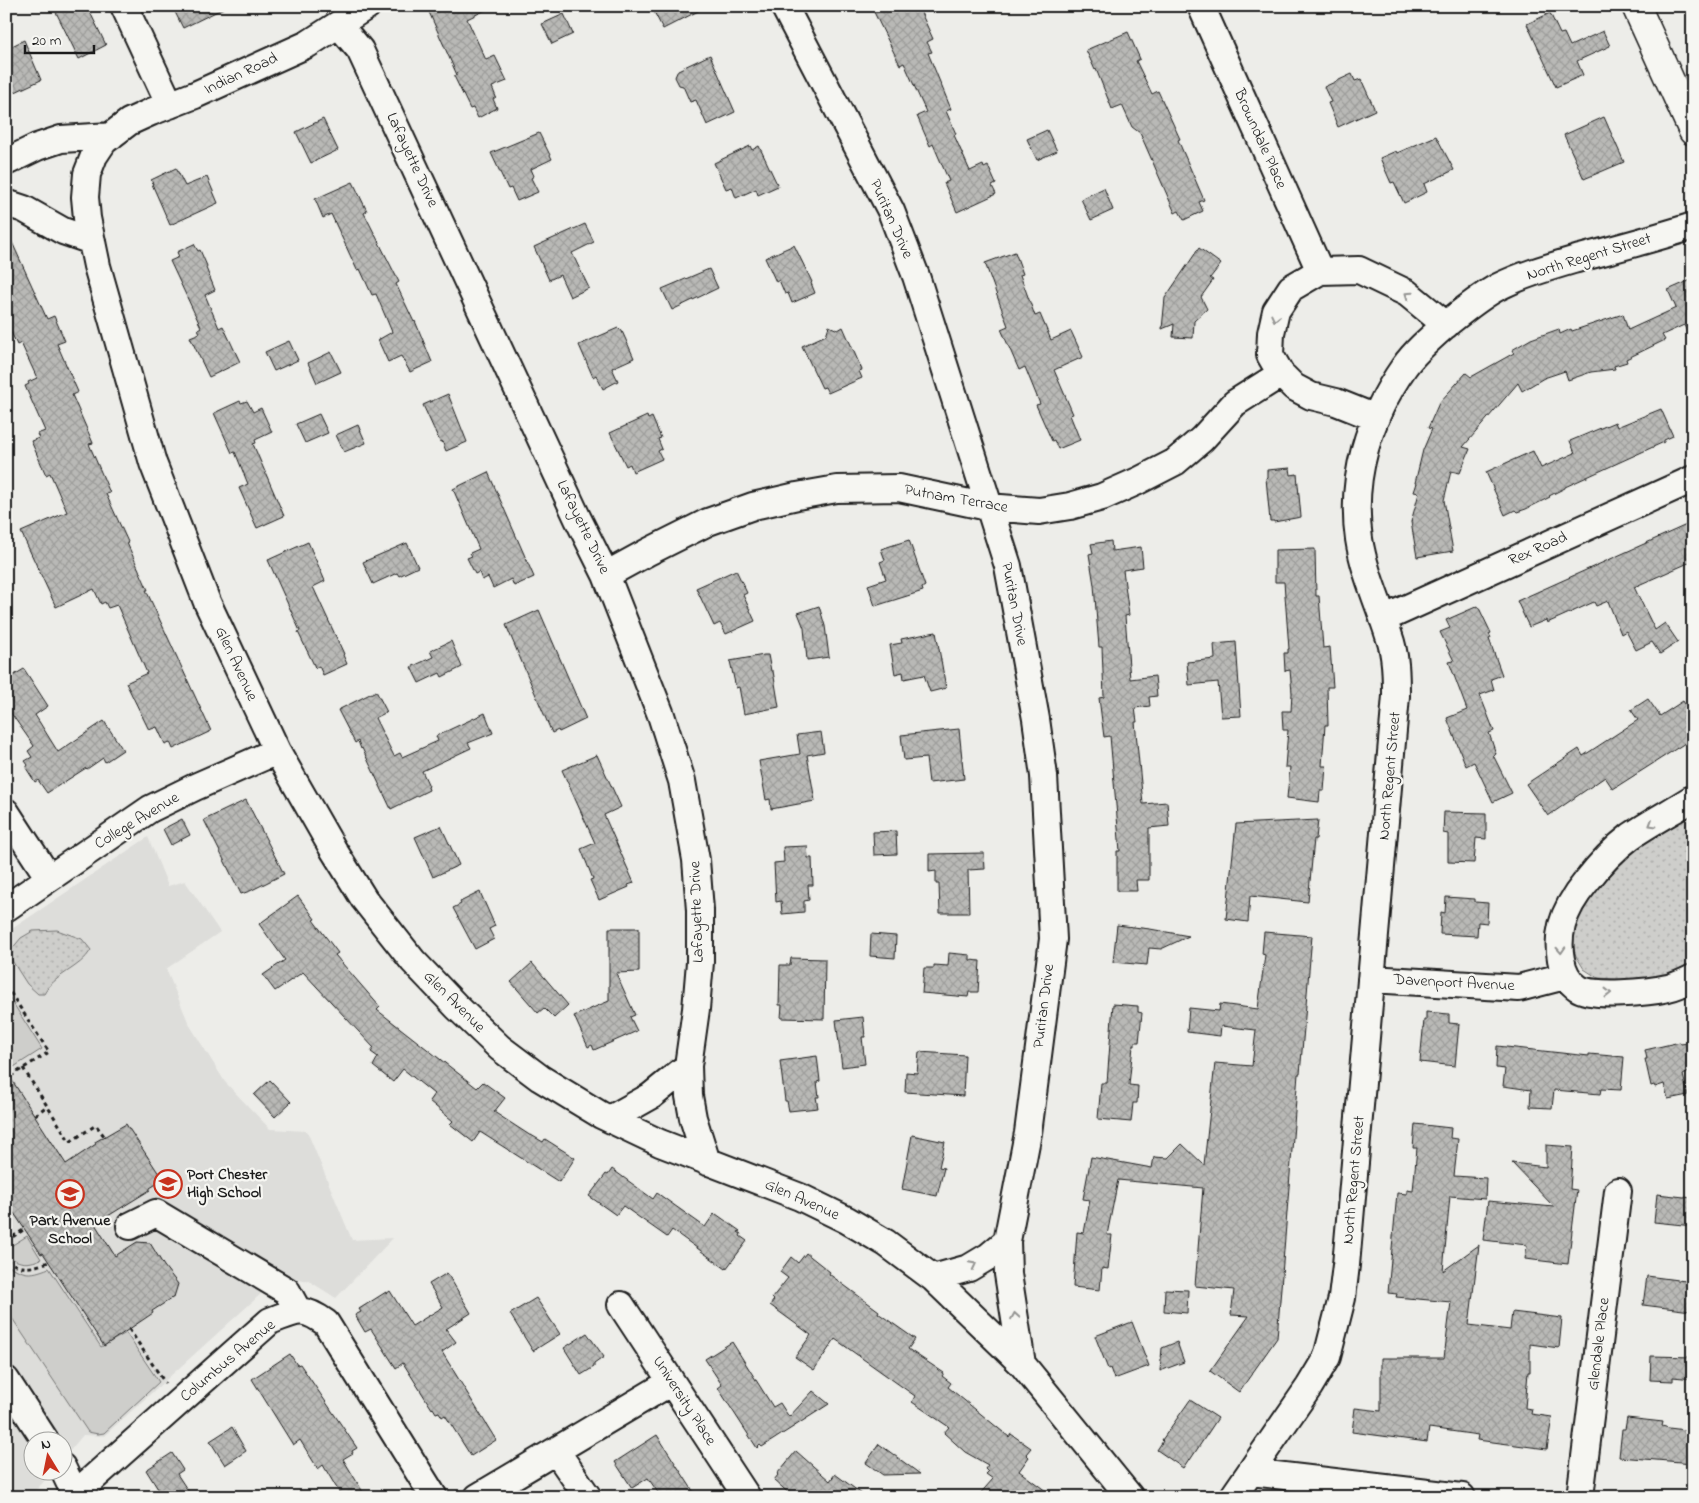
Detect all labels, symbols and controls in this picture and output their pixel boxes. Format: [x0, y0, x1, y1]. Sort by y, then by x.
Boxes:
scale bar [25, 22, 94, 54]
text: 20 m [32, 30, 62, 52]
street label: Indian Road [200, 46, 282, 102]
street label: Browndale Place [1227, 84, 1293, 194]
street label: Lafayette Drive [380, 109, 445, 212]
street label: Puritan Drive [863, 175, 919, 263]
street label: North Regent Street [1524, 226, 1655, 287]
one-way arrow [1404, 292, 1414, 301]
one-way arrow [1270, 313, 1281, 322]
street label: Lafayette Drive [550, 476, 617, 579]
street label: Putnam Terrace [902, 478, 1011, 520]
street label: Rex Road [1505, 525, 1571, 573]
street label: Puritan Drive [994, 560, 1034, 649]
street label: Glen Avenue [208, 623, 264, 706]
street label: North Regent Street [1372, 710, 1408, 841]
street label: College Avenue [90, 786, 185, 856]
one-way arrow [1648, 818, 1657, 828]
street label: Lafayette Drive [683, 860, 711, 963]
one-way arrow [1556, 946, 1567, 954]
street label: Puritan Drive [1027, 962, 1061, 1049]
street label: Glen Avenue [417, 965, 491, 1039]
street label: Davenport Avenue [1392, 968, 1516, 998]
one-way arrow [1605, 988, 1613, 998]
street label: North Regent Street [1336, 1114, 1372, 1245]
place label: Port Chester High School [187, 1163, 268, 1206]
school or university icon: Port Chester High School [153, 1169, 183, 1199]
street label: Glen Avenue [761, 1173, 844, 1227]
school or university icon: Park Avenue School [55, 1179, 85, 1209]
place label: Park Avenue School [30, 1209, 111, 1251]
one-way arrow [967, 1261, 976, 1271]
street label: Glendale Place [1581, 1295, 1617, 1392]
one-way arrow [1010, 1311, 1020, 1320]
street label: Columbus Avenue [175, 1313, 282, 1408]
street label: University Place [646, 1351, 723, 1451]
north arrow [22, 1430, 72, 1480]
text: N [40, 1434, 52, 1456]

